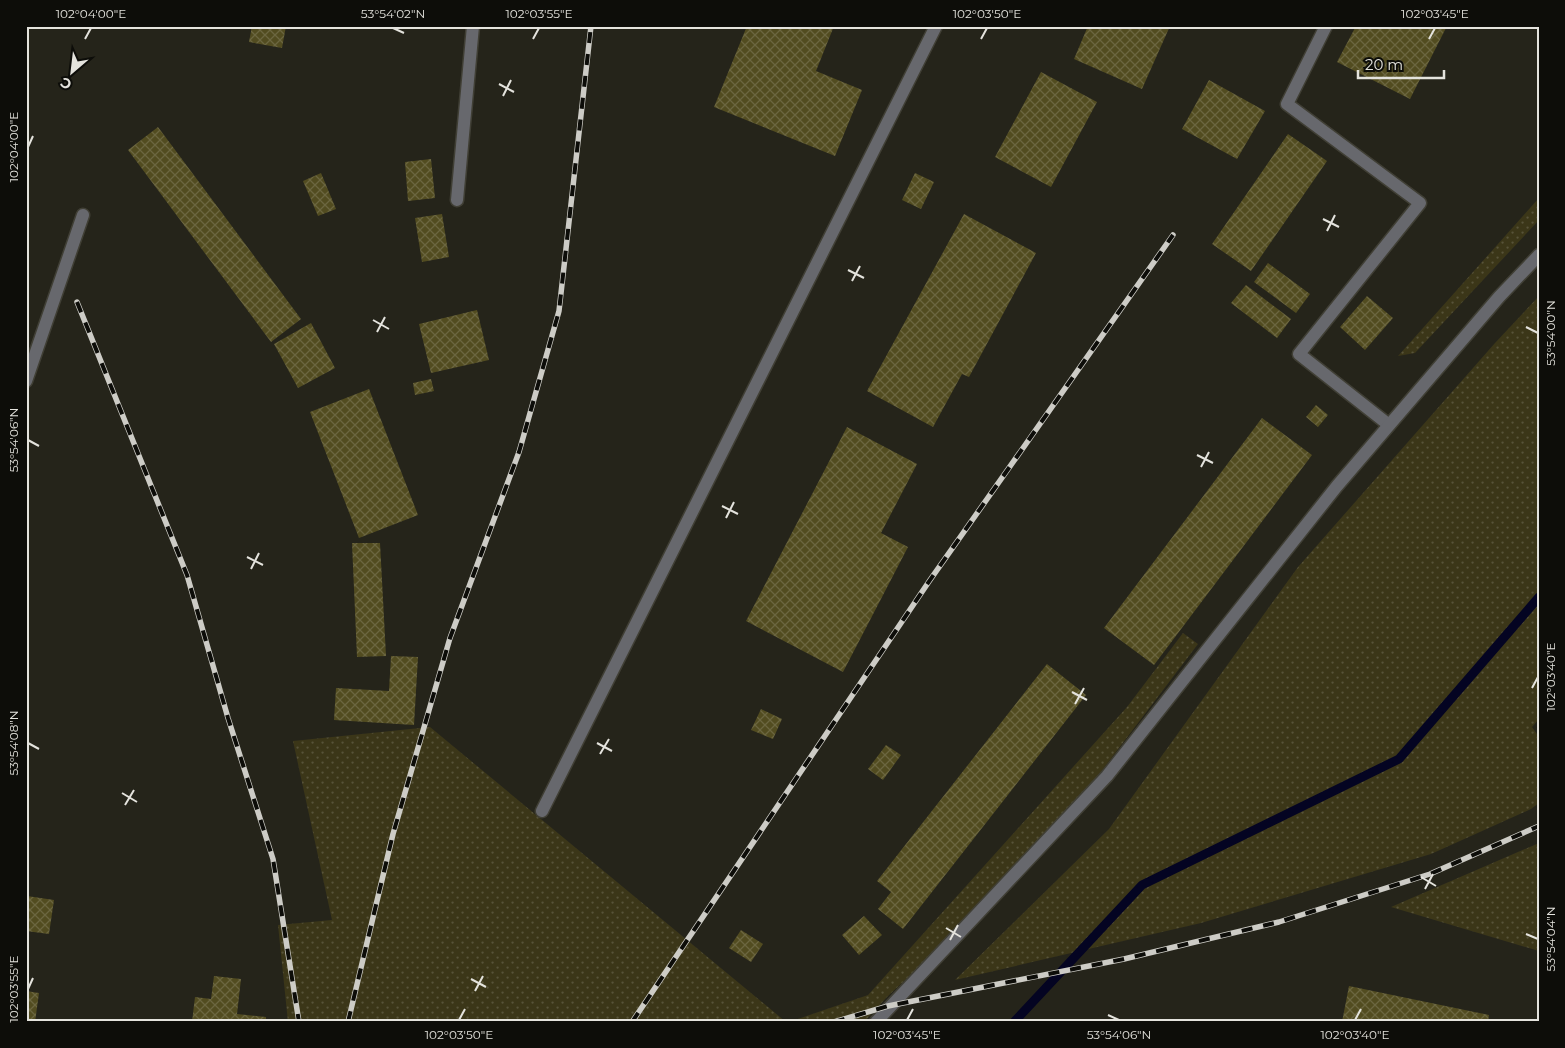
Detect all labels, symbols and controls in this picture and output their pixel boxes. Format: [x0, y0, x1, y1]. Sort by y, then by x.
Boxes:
text: 102°04'00"E [56, 6, 126, 21]
text: 53°54'02"N [361, 6, 425, 21]
text: 102°03'55"E [505, 6, 573, 21]
text: 102°03'50"E [953, 6, 1021, 21]
text: 102°03'45"E [1401, 6, 1469, 21]
north arrow [48, 48, 98, 98]
scale bar [1358, 48, 1444, 80]
text: 20 m [1365, 55, 1403, 74]
text: С [57, 73, 75, 94]
text: 102°04'00"E [6, 112, 21, 182]
text: 53°54'00"N [1543, 300, 1558, 366]
text: 53°54'06"N [6, 408, 21, 472]
text: 102°03'40"E [1543, 642, 1558, 712]
text: 53°54'08"N [6, 710, 21, 776]
text: 53°54'04"N [1543, 906, 1558, 972]
text: 102°03'55"E [6, 955, 21, 1023]
text: 102°03'50"E [425, 1027, 493, 1042]
text: 102°03'45"E [873, 1027, 941, 1042]
text: 53°54'06"N [1087, 1027, 1151, 1042]
text: 102°03'40"E [1320, 1027, 1390, 1042]

